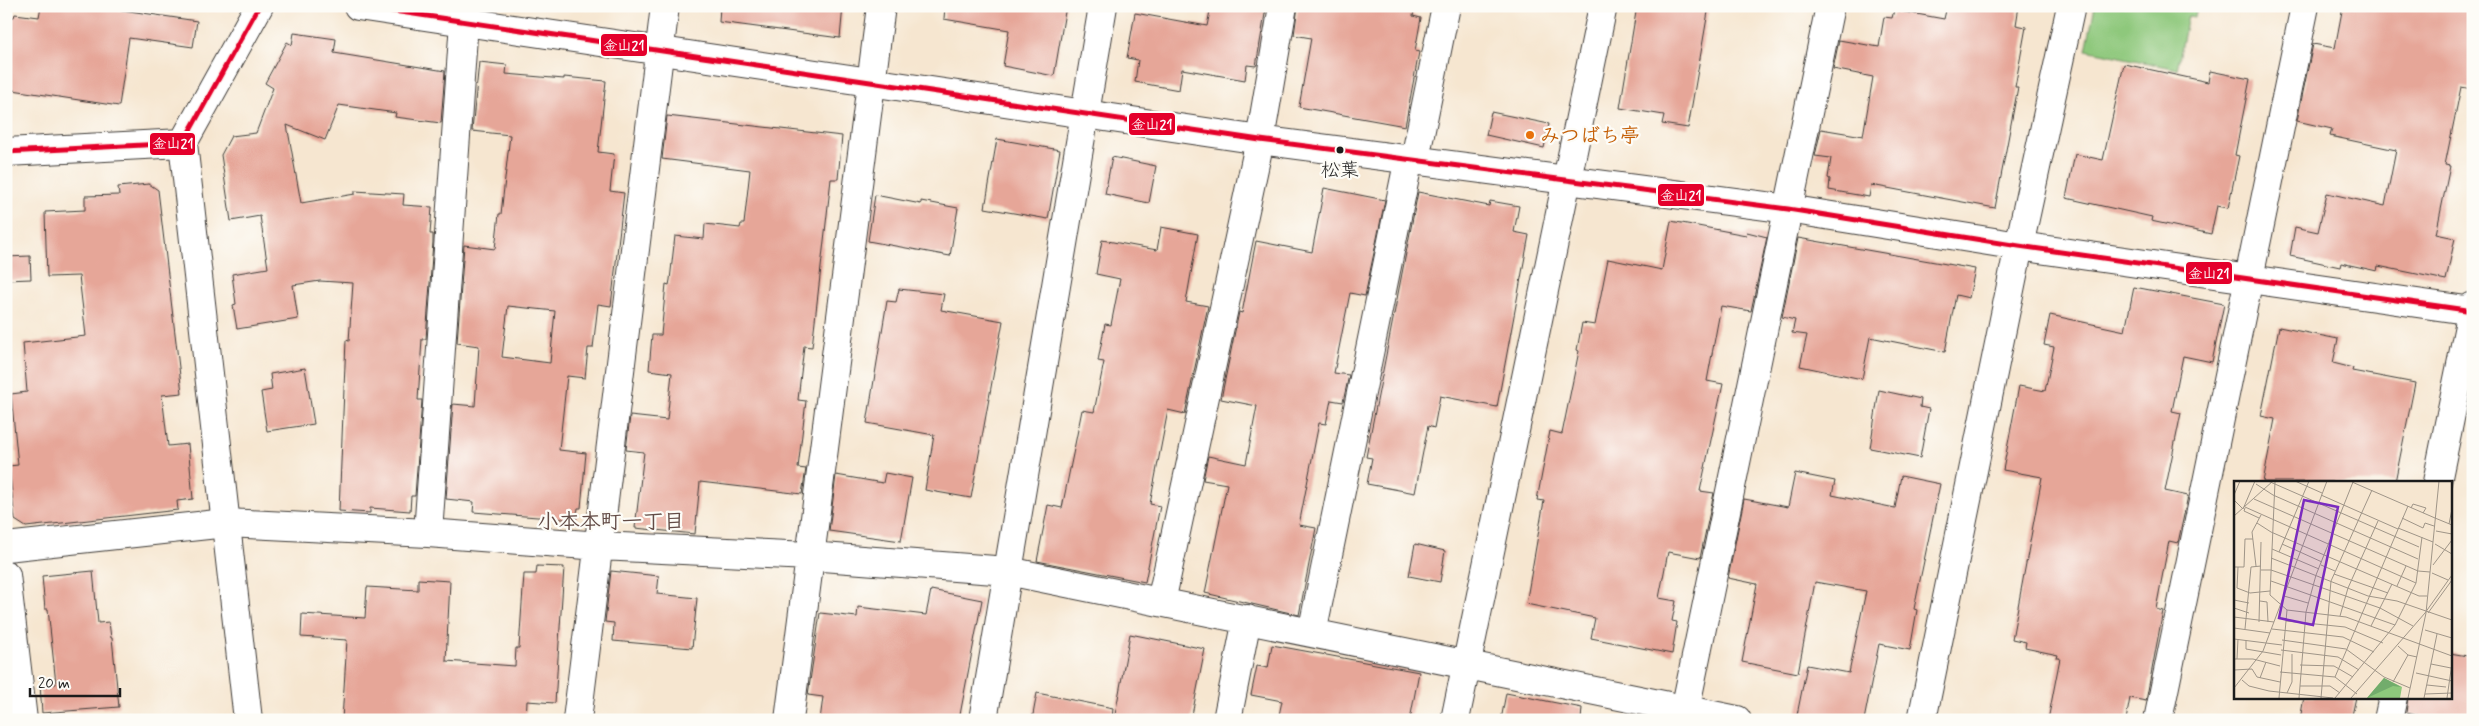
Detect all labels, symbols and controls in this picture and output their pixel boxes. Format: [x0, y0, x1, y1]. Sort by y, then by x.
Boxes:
line badge: 金山21 [600, 33, 648, 57]
text: 金山21 [604, 37, 644, 55]
line badge: 金山21 [1128, 112, 1176, 136]
text: 金山21 [1132, 116, 1172, 134]
place label: みつばち亭 [1540, 123, 1640, 150]
marker: みつばち亭 [1524, 129, 1536, 141]
line badge: 金山21 [149, 132, 196, 156]
text: 金山21 [153, 135, 193, 153]
marker: 松葉 [1335, 145, 1345, 155]
place label: 松葉 [1321, 158, 1359, 183]
line badge: 金山21 [1657, 183, 1705, 207]
text: 金山21 [1661, 187, 1701, 205]
line badge: 金山21 [2185, 261, 2233, 285]
text: 金山21 [2189, 265, 2229, 283]
inset map [2234, 481, 2452, 698]
district label: 小本本町一丁目 [538, 508, 685, 536]
scale bar [30, 666, 120, 698]
text: 20 m [38, 674, 70, 694]

